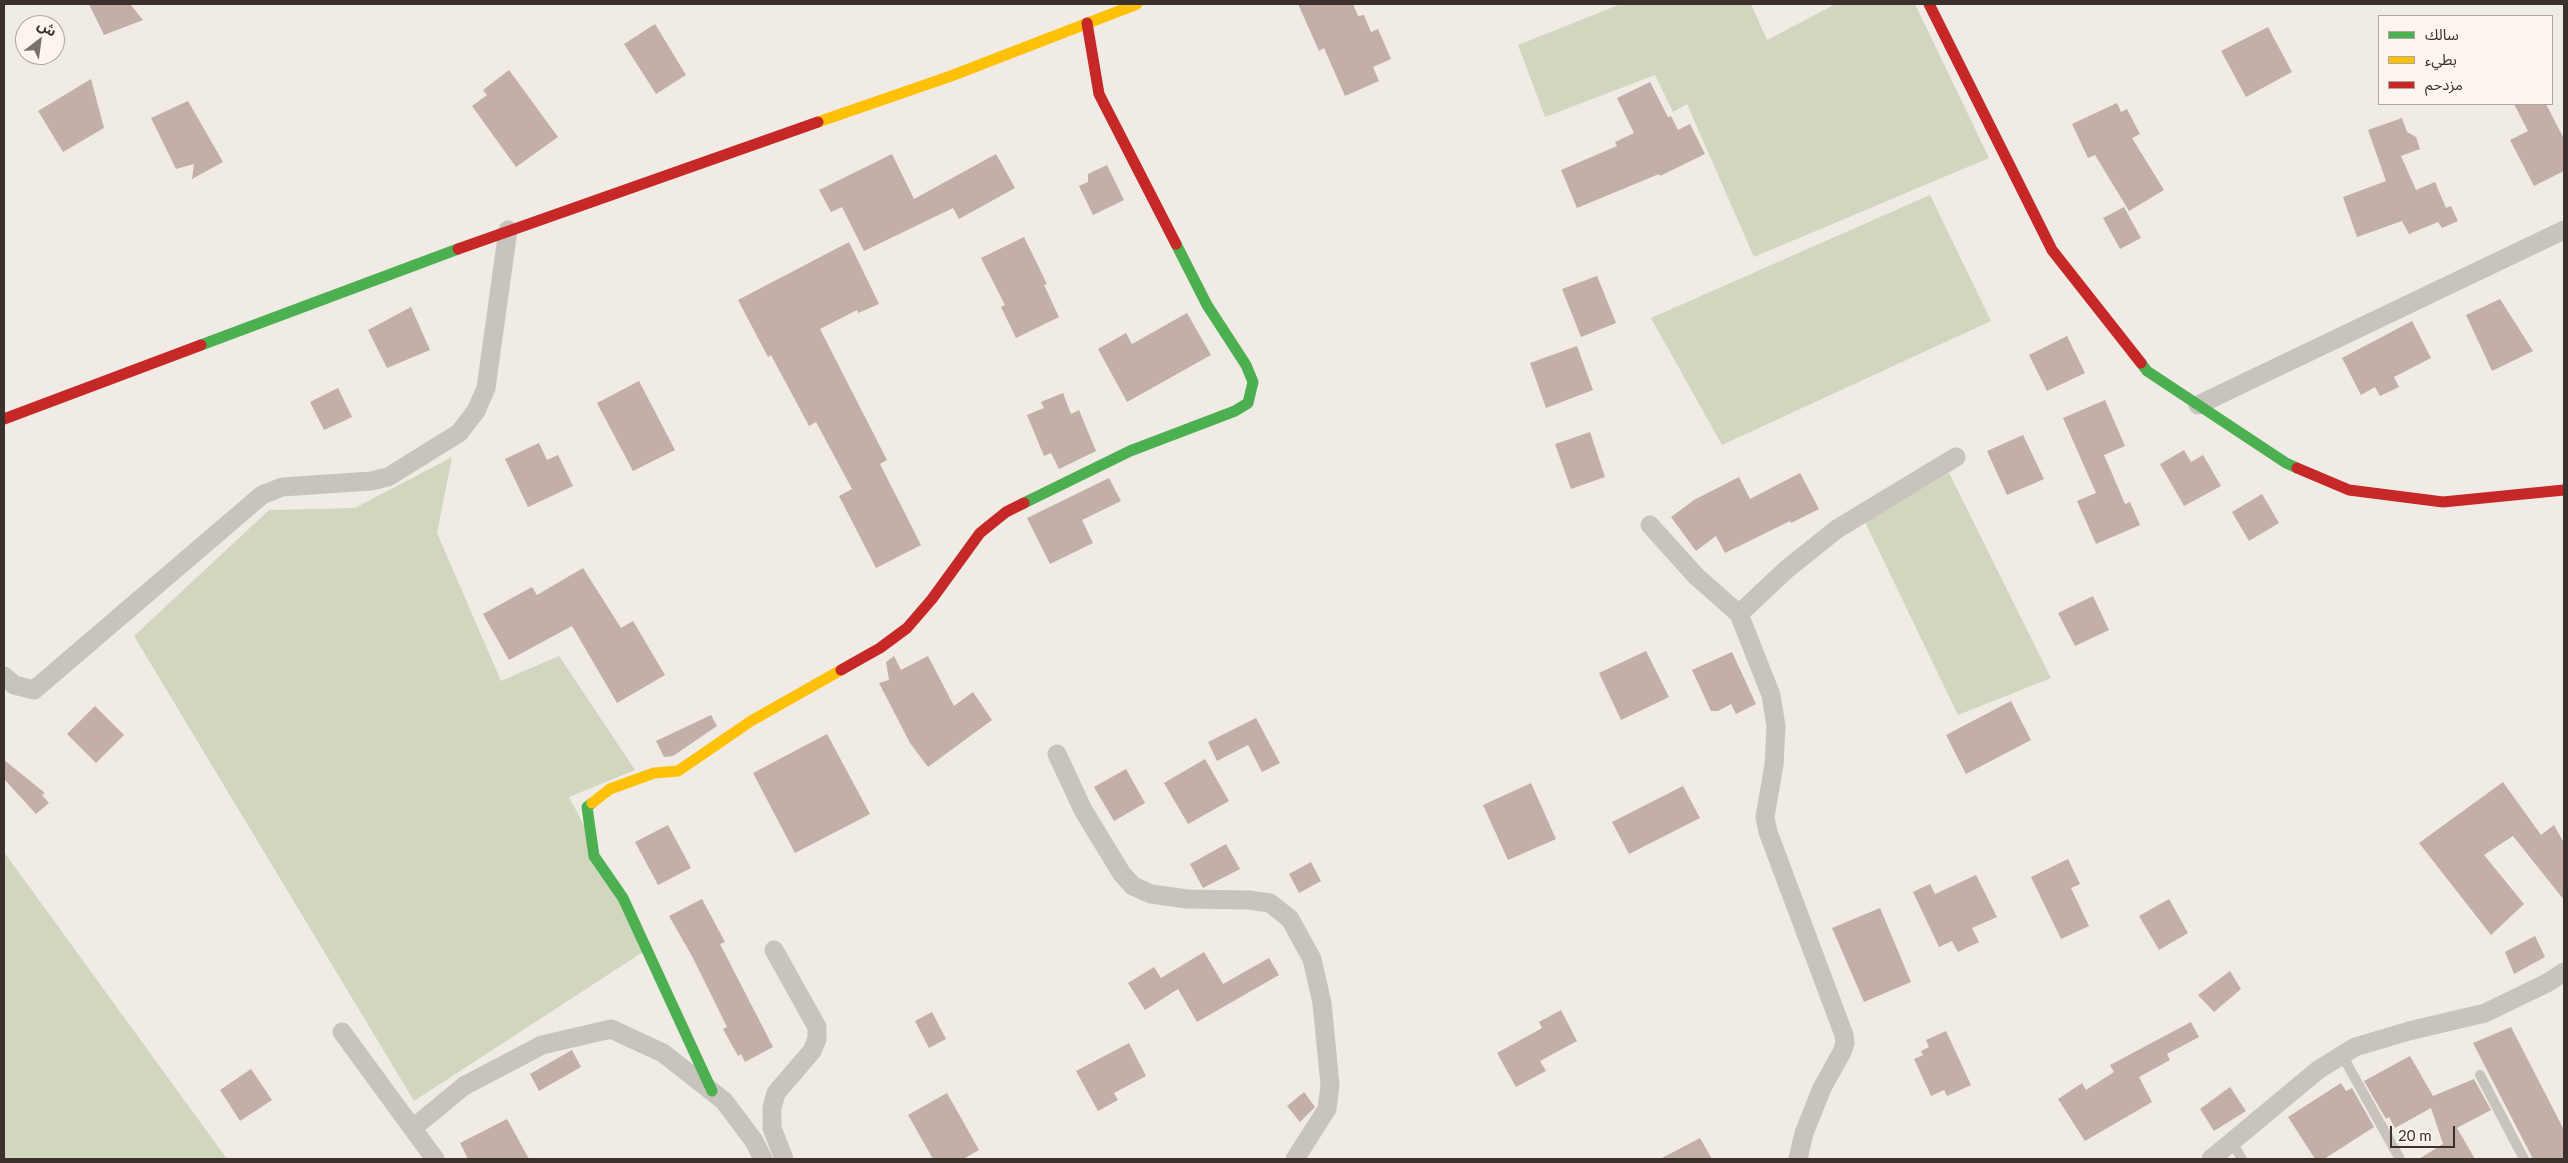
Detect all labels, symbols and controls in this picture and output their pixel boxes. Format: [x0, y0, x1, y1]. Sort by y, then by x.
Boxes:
north arrow [15, 15, 65, 65]
text: ش [35, 15, 60, 40]
legend [2378, 15, 2553, 105]
text: سالك [2425, 25, 2459, 43]
text: بطيء [2425, 50, 2457, 68]
text: مزدحم [2425, 75, 2463, 93]
scale bar [2393, 1116, 2458, 1148]
text: 20 m [2398, 1126, 2432, 1144]

